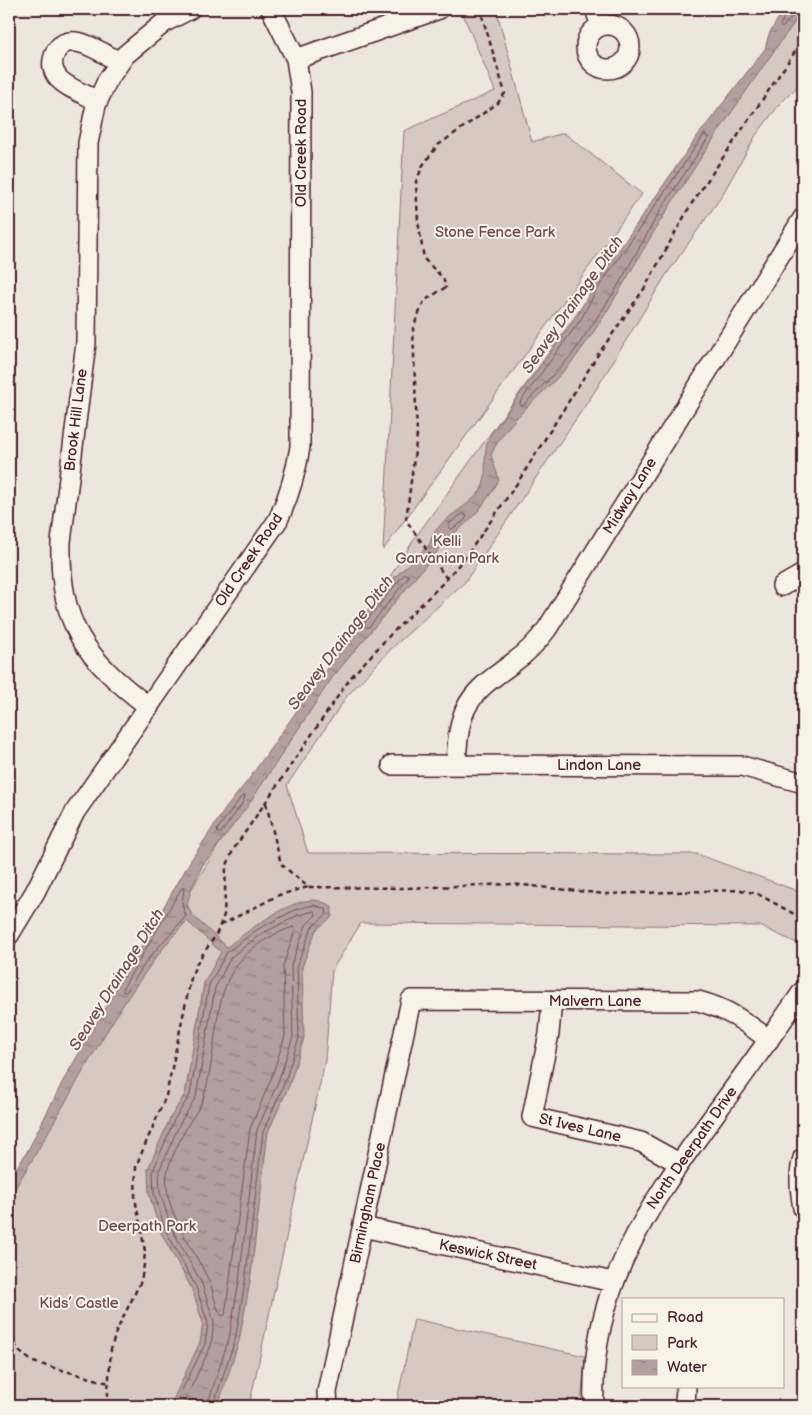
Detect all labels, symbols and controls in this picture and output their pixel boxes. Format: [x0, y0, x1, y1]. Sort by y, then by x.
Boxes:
street label: Old Creek Road [292, 99, 311, 207]
park label: Stone Fence Park [435, 223, 556, 242]
water label: Seavey Drainage Ditch [518, 232, 628, 377]
street label: Brook Hill Lane [60, 368, 92, 472]
street label: Midway Lane [599, 454, 661, 538]
street label: Old Creek Road [211, 510, 287, 610]
park label: Kelli Garvanian Park [395, 532, 500, 568]
water label: Seavey Drainage Ditch [284, 572, 398, 714]
street label: Lindon Lane [557, 756, 641, 775]
water label: Seavey Drainage Ditch [66, 905, 168, 1054]
street label: Malvern Lane [549, 992, 641, 1011]
street label: North Deerpath Drive [642, 1083, 742, 1213]
street label: St Ives Lane [537, 1109, 623, 1147]
street label: Birmingham Place [346, 1141, 390, 1265]
park label: Deerpath Park [98, 1217, 197, 1236]
street label: Keswick Street [437, 1235, 539, 1275]
park label: Kids’ Castle [39, 1294, 119, 1313]
legend [622, 1298, 784, 1388]
text: Road [667, 1308, 703, 1327]
text: Park [667, 1334, 698, 1353]
text: Water [667, 1358, 707, 1377]

